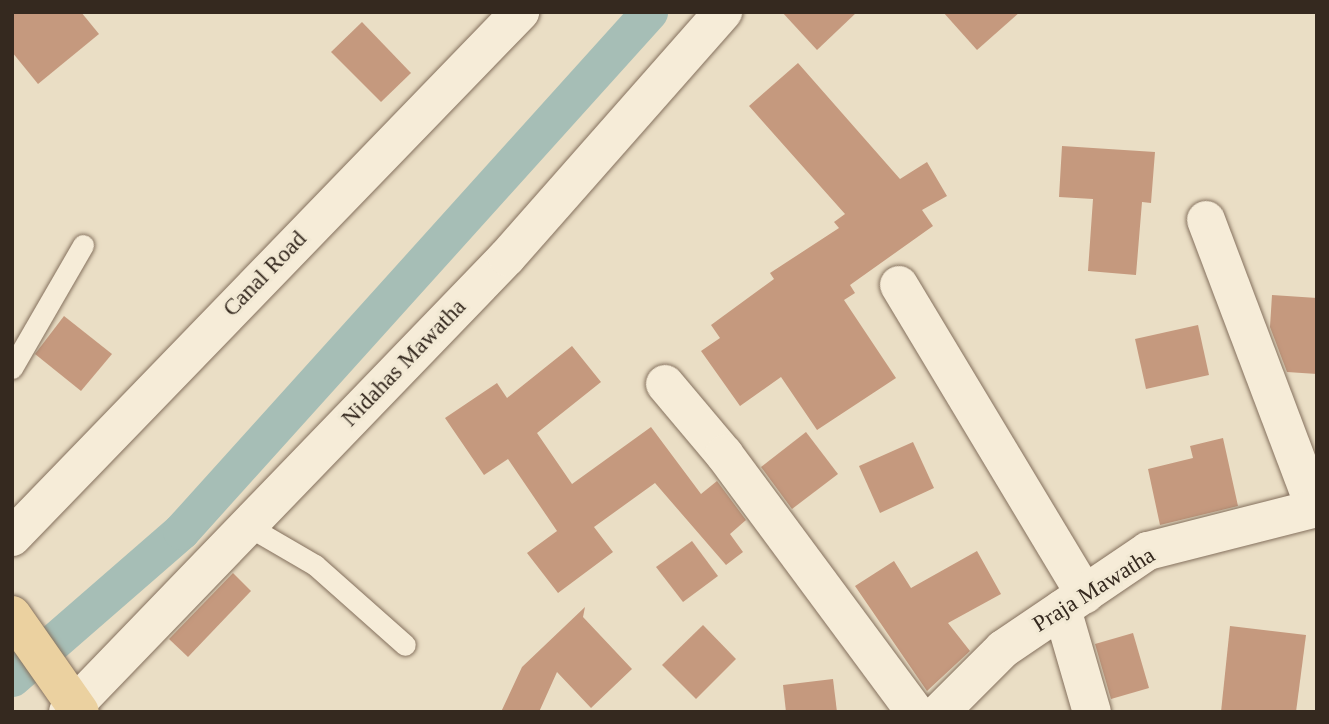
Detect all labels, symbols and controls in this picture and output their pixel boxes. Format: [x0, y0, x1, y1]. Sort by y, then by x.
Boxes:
street label: Canal Road [218, 226, 312, 322]
street label: Nidahas Mawatha [336, 293, 472, 433]
street label: Praja Mawatha [1028, 542, 1160, 638]

